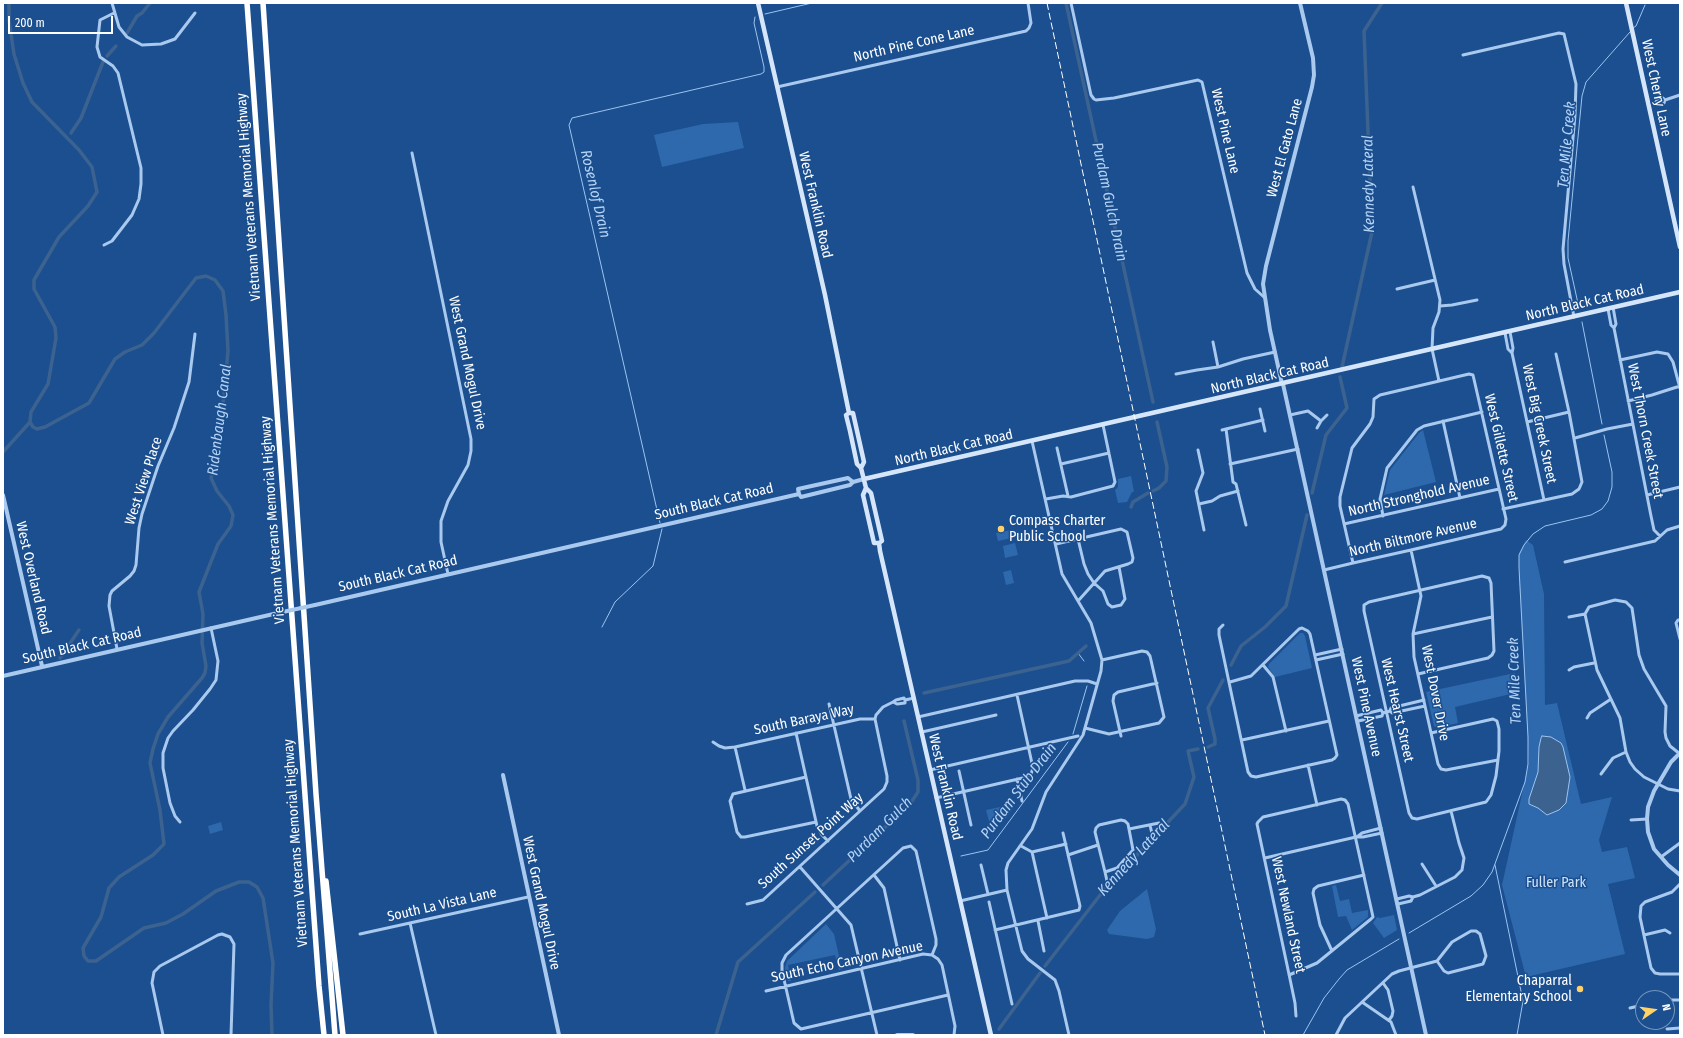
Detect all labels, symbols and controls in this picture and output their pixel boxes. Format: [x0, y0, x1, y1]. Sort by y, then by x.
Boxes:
scale bar [10, 8, 115, 34]
text: 200 m [15, 16, 45, 30]
street label: North Pine Cone Lane [852, 22, 976, 66]
street label: West Cherry Lane [1637, 38, 1675, 138]
street label: West Pine Lane [1207, 87, 1243, 175]
street label: Vietnam Veterans Memorial Highway [233, 92, 265, 302]
street label: West El Gato Lane [1264, 97, 1306, 199]
water label: Ten Mile Creek [1554, 101, 1580, 189]
water label: Kennedy Lateral [1359, 135, 1379, 233]
water label: Purdam Gulch Drain [1088, 141, 1130, 263]
water label: Rosenlof Drain [576, 148, 614, 240]
street label: West Franklin Road [795, 150, 835, 260]
street label: North Black Cat Road [1524, 281, 1646, 325]
street label: West Grand Mogul Drive [445, 295, 489, 431]
street label: North Black Cat Road [1209, 354, 1331, 398]
street label: West Thorn Creek Street [1624, 362, 1666, 500]
water label: Ridenbaugh Canal [204, 363, 236, 477]
street label: West Big Creek Street [1518, 363, 1560, 485]
street label: West Gillette Street [1480, 392, 1522, 504]
street label: Vietnam Veterans Memorial Highway [257, 415, 289, 625]
street label: North Black Cat Road [893, 426, 1015, 470]
street label: West View Place [122, 435, 166, 527]
street label: North Stronghold Avenue [1347, 472, 1491, 520]
street label: South Black Cat Road [653, 480, 775, 524]
place label: Compass Charter Public School [1009, 513, 1105, 546]
street label: North Biltmore Avenue [1348, 515, 1478, 561]
street label: West Overland Road [12, 520, 54, 636]
marker: Compass Charter Public School [996, 524, 1006, 534]
street label: South Black Cat Road [337, 552, 459, 596]
street label: South Black Cat Road [21, 624, 143, 668]
water label: Ten Mile Creek [1504, 637, 1526, 725]
street label: West Dover Drive [1417, 644, 1453, 742]
street label: West Pine Avenue [1347, 656, 1385, 758]
street label: West Hearst Street [1377, 656, 1417, 764]
street label: South Baraya Way [753, 701, 855, 739]
street label: West Franklin Road [925, 732, 965, 842]
street label: Vietnam Veterans Memorial Highway [280, 738, 312, 948]
water label: Purdam Stub Drain [977, 740, 1061, 842]
street label: South Sunset Point Way [755, 789, 867, 893]
water label: Purdam Gulch [844, 794, 916, 866]
water label: Kennedy Lateral [1094, 816, 1174, 900]
street label: West Grand Mogul Drive [519, 835, 563, 971]
street label: West Newland Street [1267, 855, 1309, 975]
park label: Fuller Park [1526, 875, 1586, 891]
street label: South La Vista Lane [386, 884, 498, 926]
street label: South Echo Canyon Avenue [770, 938, 924, 986]
place label: Chaparral Elementary School [1465, 973, 1572, 1006]
marker: Chaparral Elementary School [1575, 984, 1585, 994]
north arrow [1635, 990, 1675, 1030]
text: N [1659, 1003, 1673, 1012]

